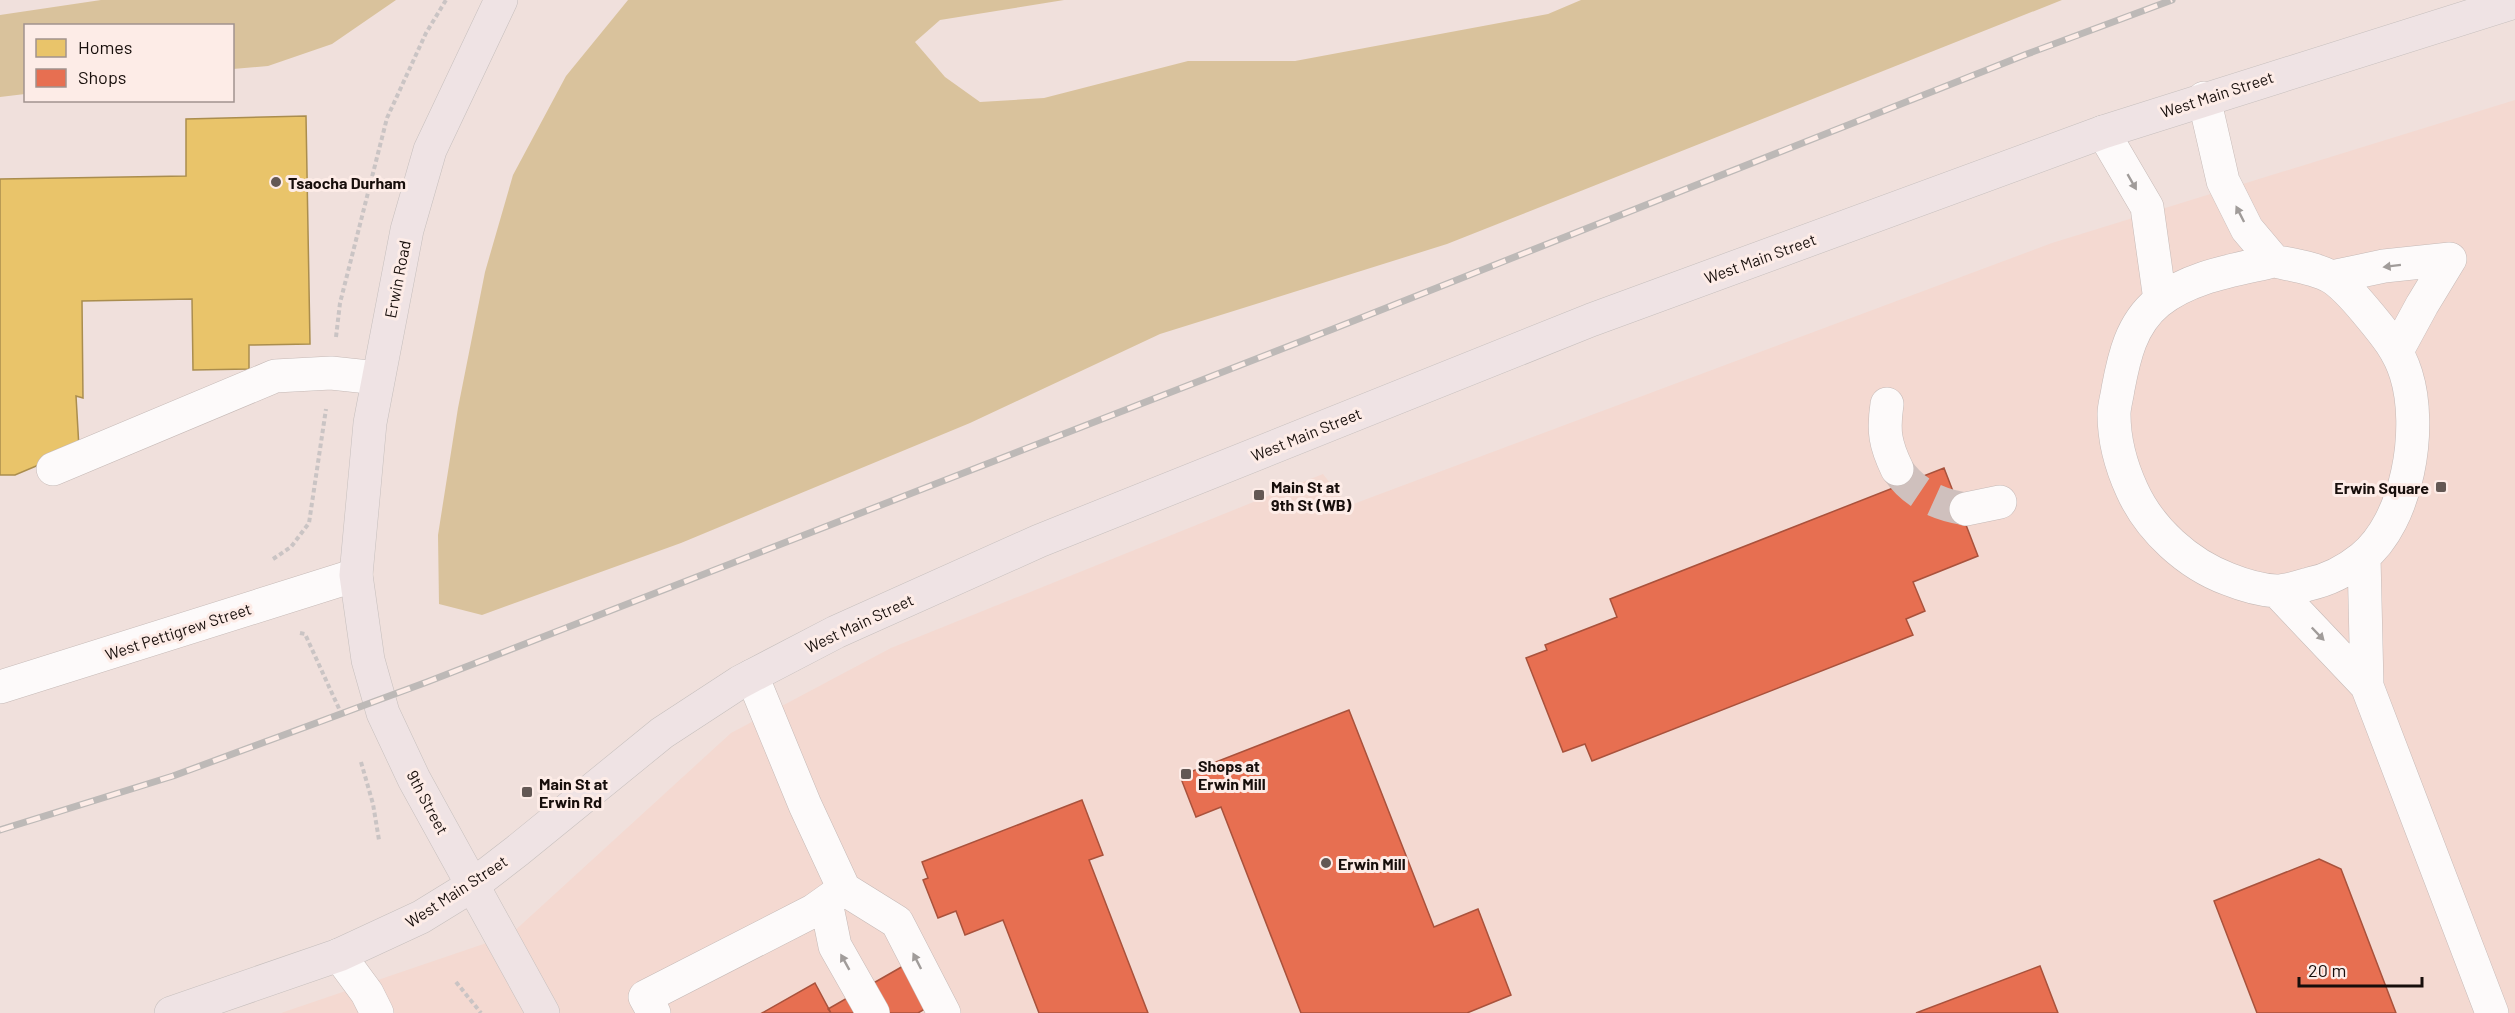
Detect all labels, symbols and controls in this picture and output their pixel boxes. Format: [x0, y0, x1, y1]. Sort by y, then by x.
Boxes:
legend [24, 24, 234, 102]
text: Homes [78, 36, 132, 58]
text: Shops [78, 66, 127, 88]
street label: West Main Street [2158, 67, 2276, 121]
place label: Tsaocha Durham [288, 173, 406, 192]
one-way arrow [2127, 174, 2138, 190]
marker: Tsaocha Durham [269, 175, 283, 189]
one-way arrow [2235, 206, 2245, 223]
street label: West Main Street [1702, 229, 1818, 287]
street label: Erwin Road [380, 239, 414, 319]
one-way arrow [2382, 261, 2401, 270]
street label: West Main Street [1248, 403, 1364, 465]
place label: Main St at 9th St (WB) [1271, 477, 1352, 514]
place label: Erwin Square [2334, 478, 2429, 497]
marker: Erwin Square [2434, 480, 2448, 494]
marker: Main St at 9th St (WB) [1252, 488, 1266, 502]
street label: West Main Street [802, 590, 916, 656]
street label: West Pettigrew Street [102, 598, 254, 664]
one-way arrow [2310, 626, 2324, 640]
place label: Shops at Erwin Mill [1198, 756, 1266, 793]
street label: 9th Street [403, 767, 453, 837]
marker: Shops at Erwin Mill [1179, 767, 1193, 781]
place label: Main St at Erwin Rd [539, 774, 608, 811]
marker: Main St at Erwin Rd [520, 785, 534, 799]
street label: West Main Street [402, 851, 510, 931]
place label: Erwin Mill [1338, 854, 1406, 873]
marker: Erwin Mill [1319, 856, 1333, 870]
scale bar [2299, 950, 2422, 988]
one-way arrow [912, 952, 922, 969]
one-way arrow [839, 954, 850, 970]
text: 20 m [2308, 959, 2346, 981]

